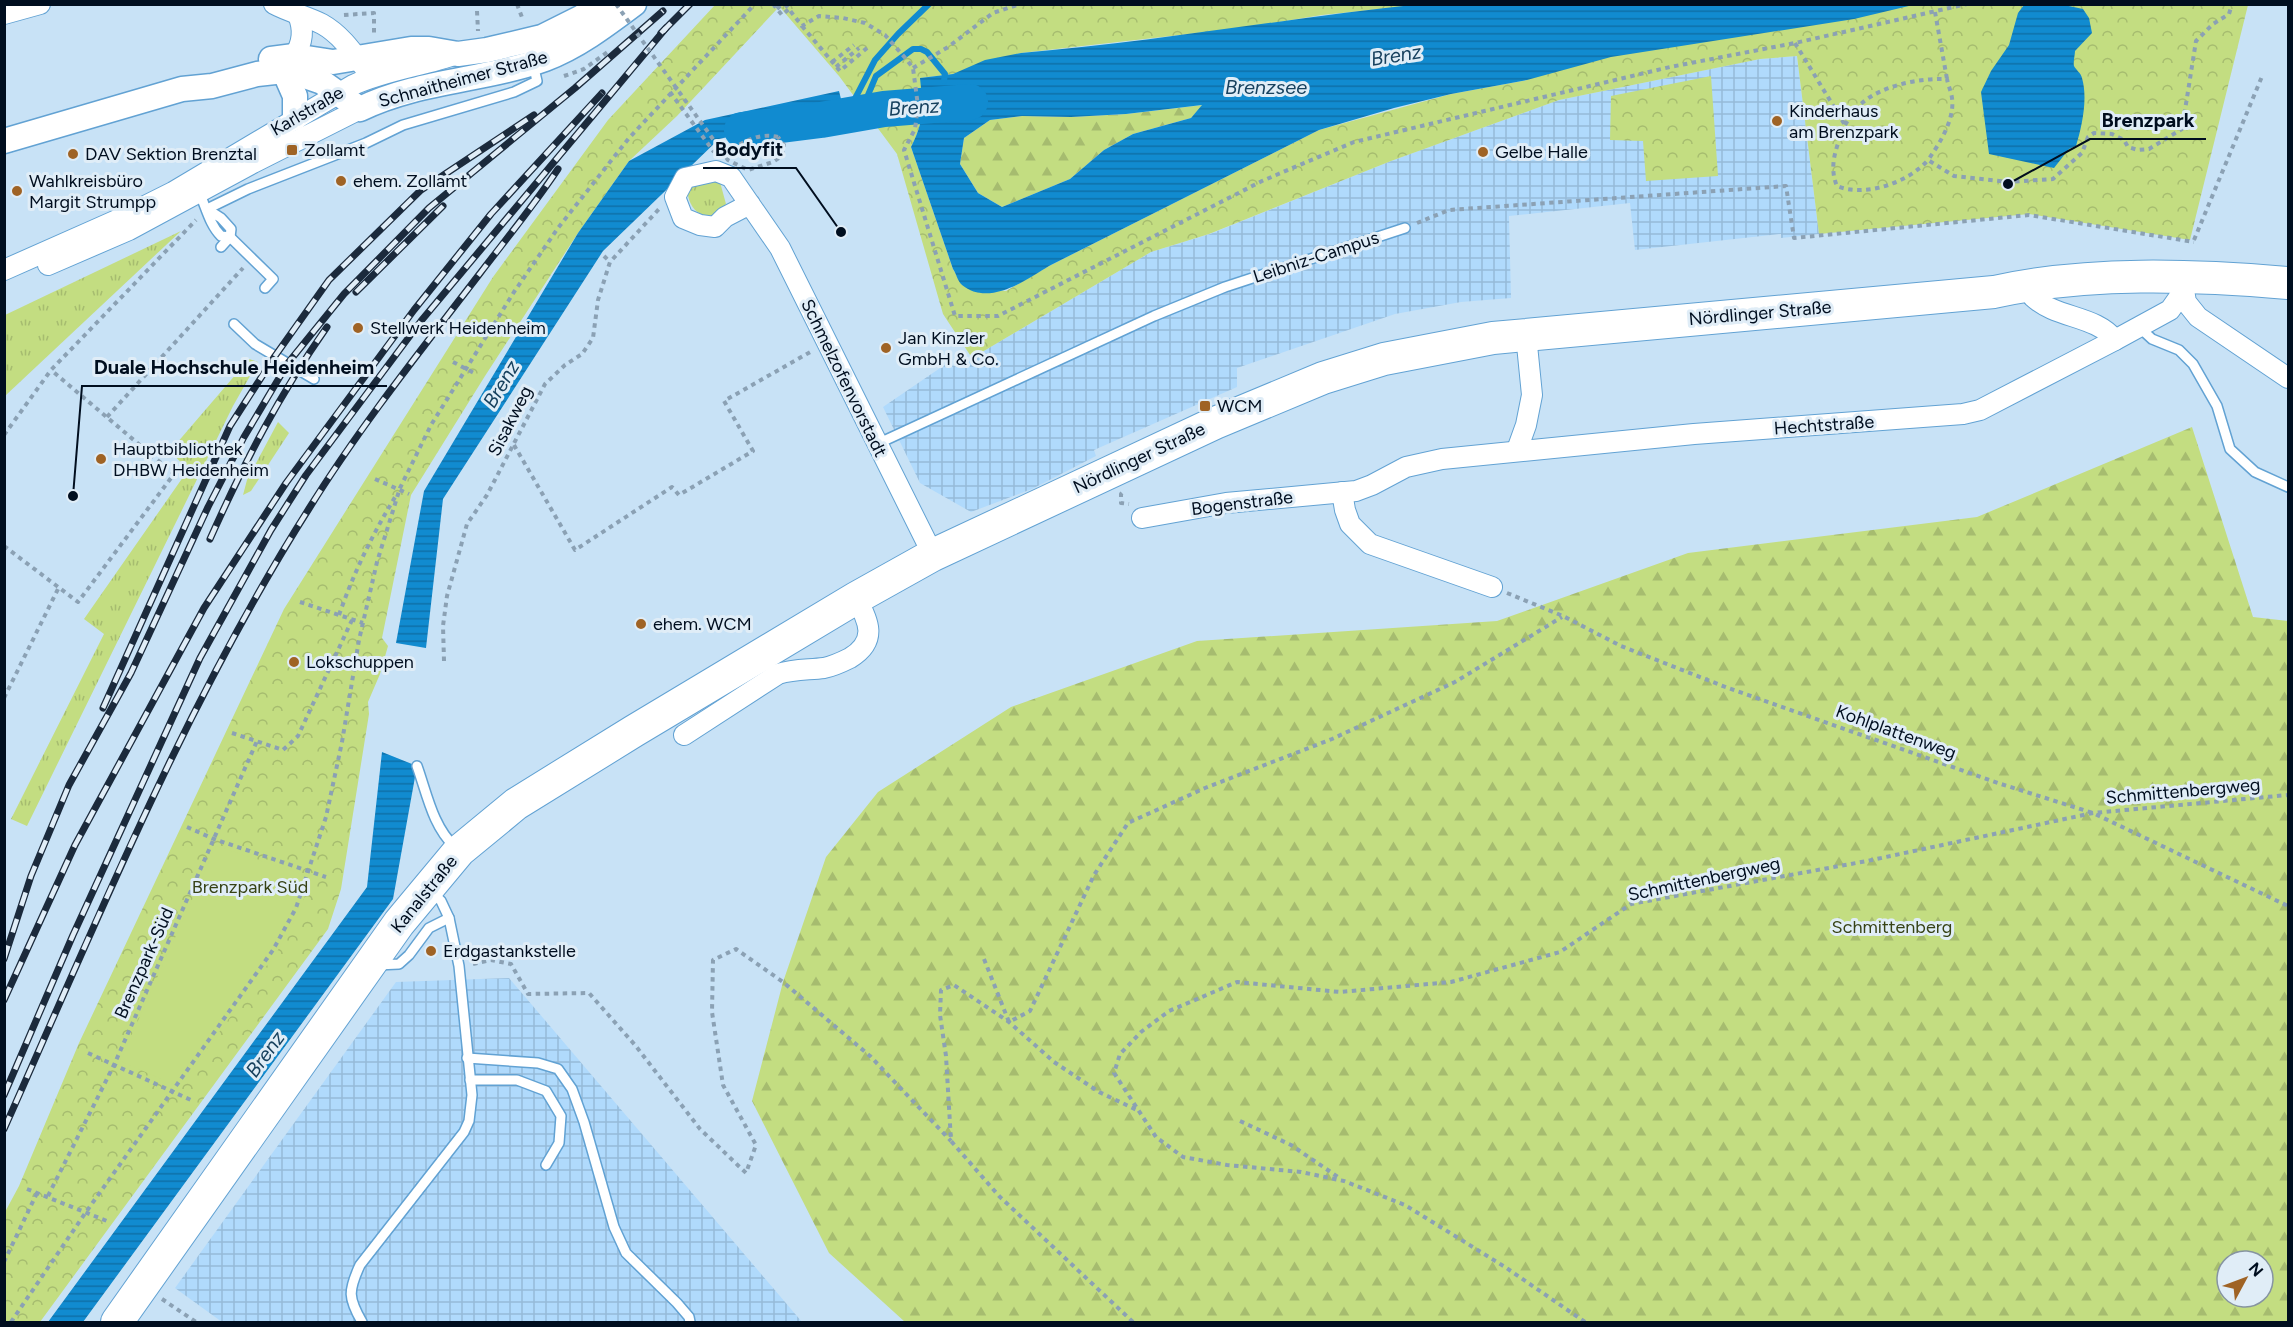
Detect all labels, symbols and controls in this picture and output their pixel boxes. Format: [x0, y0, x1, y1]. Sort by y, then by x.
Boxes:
water label: Brenz [1369, 39, 1423, 71]
street label: Schnaitheimer Straße [376, 46, 550, 112]
water label: Brenzsee [1225, 75, 1307, 99]
street label: Karlstraße [267, 81, 347, 141]
water label: Brenz [888, 93, 940, 121]
place label: Kinderhaus am Brenzpark [1789, 100, 1899, 143]
callout: Brenzpark [2090, 101, 2206, 139]
text: Brenzpark [2102, 108, 2195, 132]
marker: Kinderhaus am Brenzpark [1770, 114, 1784, 128]
callout: Bodyfit [703, 130, 796, 168]
text: Bodyfit [715, 137, 783, 161]
place label: Zollamt [304, 139, 365, 161]
place label: Gelbe Halle [1495, 141, 1588, 163]
place label: DAV Sektion Brenztal [85, 143, 257, 165]
marker: Zollamt [285, 143, 299, 157]
marker: Gelbe Halle [1476, 145, 1490, 159]
marker: DAV Sektion Brenztal [66, 147, 80, 161]
place label: Wahlkreisbüro Margit Strumpp [29, 170, 156, 213]
place label: ehem. Zollamt [353, 170, 468, 192]
marker: ehem. Zollamt [334, 174, 348, 188]
marker: Wahlkreisbüro Margit Strumpp [10, 184, 24, 198]
street label: Leibniz-Campus [1250, 226, 1382, 288]
street label: Schmelzofenvorstadt [796, 295, 892, 461]
street label: Nördlinger Straße [1688, 296, 1832, 330]
place label: Stellwerk Heidenheim [370, 317, 546, 339]
marker: Stellwerk Heidenheim [351, 321, 365, 335]
place label: Jan Kinzler GmbH & Co. [898, 327, 999, 370]
marker: Jan Kinzler GmbH & Co. [879, 341, 893, 355]
callout: Duale Hochschule Heidenheim [82, 348, 387, 386]
text: Duale Hochschule Heidenheim [94, 355, 374, 379]
water label: Brenz [478, 356, 524, 412]
street label: Sisakweg [483, 382, 537, 460]
place label: WCM [1217, 395, 1263, 417]
marker: WCM [1198, 399, 1212, 413]
street label: Hechtstraße [1773, 411, 1875, 439]
street label: Nördlinger Straße [1069, 418, 1209, 498]
place label: Hauptbibliothek DHBW Heidenheim [113, 438, 269, 481]
marker: Hauptbibliothek DHBW Heidenheim [94, 452, 108, 466]
street label: Bogenstraße [1190, 486, 1294, 520]
place label: ehem. WCM [653, 613, 752, 635]
marker: ehem. WCM [634, 617, 648, 631]
place label: Lokschuppen [306, 651, 414, 673]
marker: Lokschuppen [287, 655, 301, 669]
street label: Kohlplattenweg [1833, 700, 1959, 764]
street label: Schmittenbergweg [2105, 773, 2261, 809]
street label: Kanalstraße [386, 851, 462, 937]
street label: Schmittenbergweg [1626, 852, 1782, 906]
park label: Brenzpark Süd [192, 876, 308, 898]
street label: Brenzpark-Süd [110, 904, 178, 1022]
park label: Schmittenberg [1832, 916, 1952, 938]
place label: Erdgastankstelle [443, 940, 576, 962]
marker: Erdgastankstelle [424, 944, 438, 958]
water label: Brenz [240, 1026, 290, 1082]
north arrow [2215, 1249, 2275, 1309]
text: N [2245, 1259, 2267, 1280]

